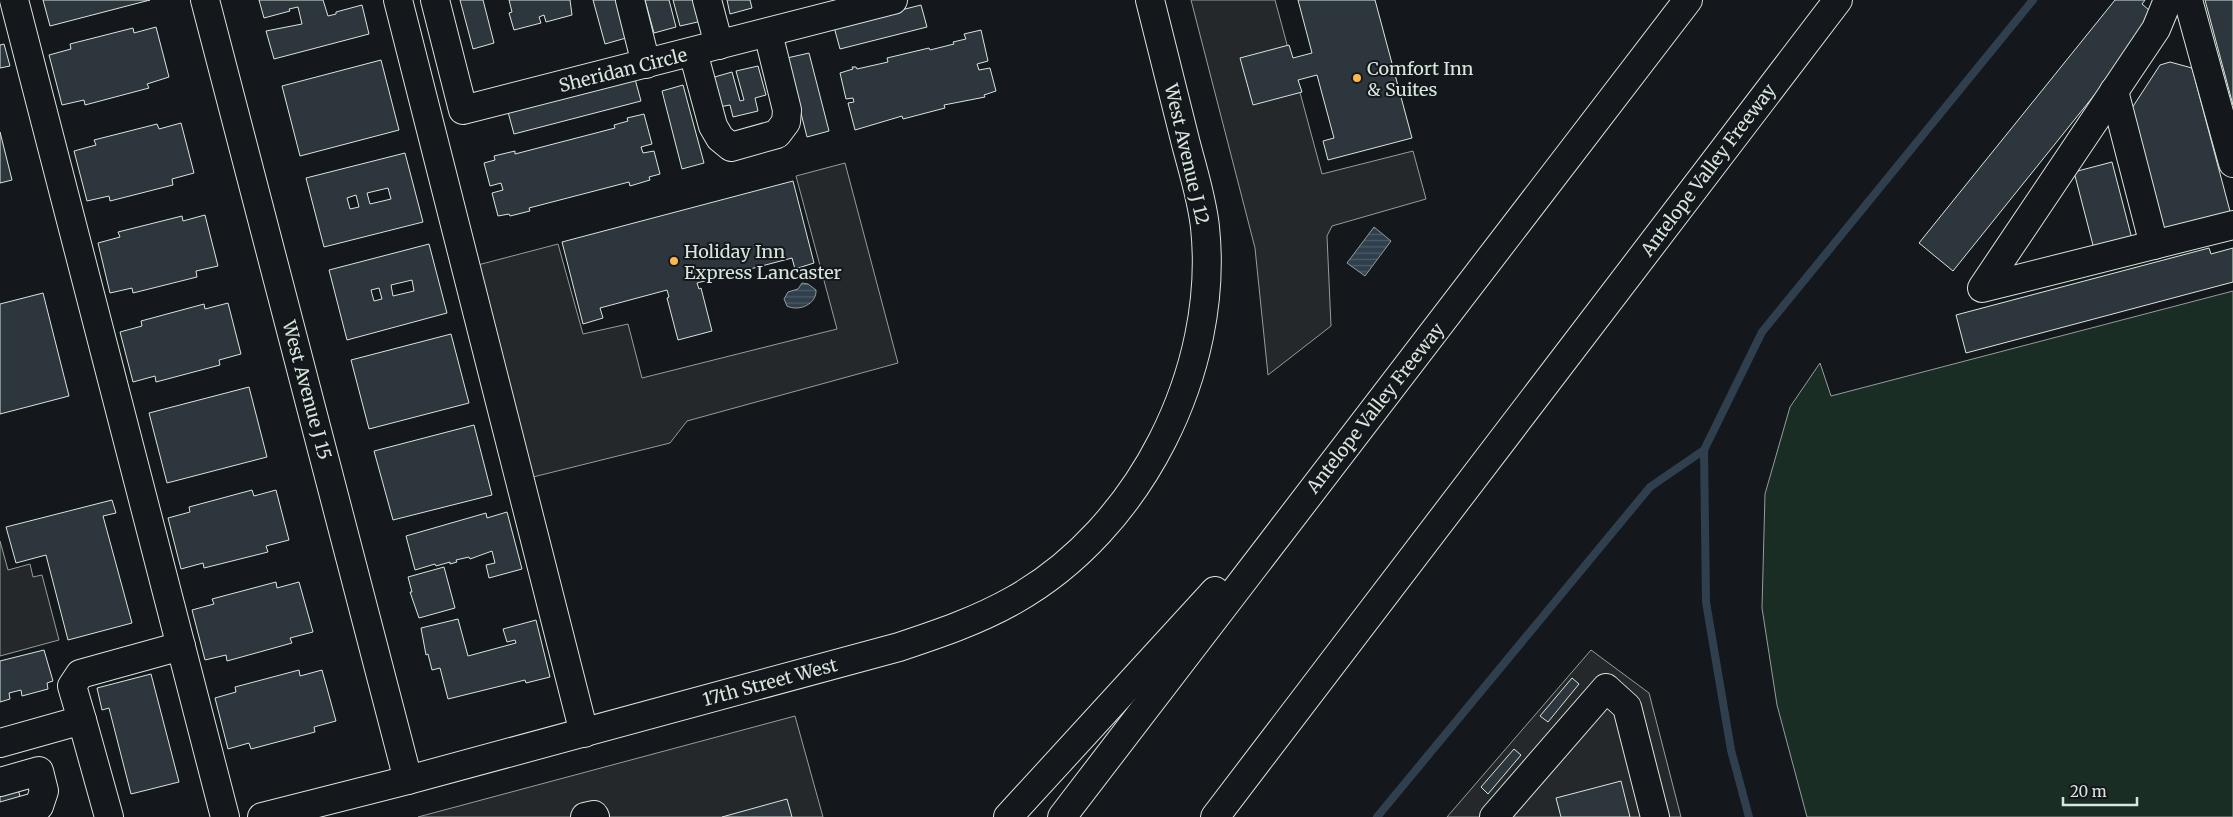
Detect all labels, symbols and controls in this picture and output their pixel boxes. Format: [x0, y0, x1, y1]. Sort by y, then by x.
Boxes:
street label: Sheridan Circle [556, 43, 690, 97]
place label: Comfort Inn & Suites [1367, 57, 1474, 101]
marker: Comfort Inn & Suites [1351, 72, 1363, 84]
street label: Antelope Valley Freeway [1635, 79, 1781, 262]
street label: West Avenue J 12 [1159, 80, 1214, 227]
place label: Holiday Inn Express Lancaster [684, 240, 842, 284]
marker: Holiday Inn Express Lancaster [668, 255, 680, 267]
street label: West Avenue J 15 [277, 317, 337, 462]
street label: Antelope Valley Freeway [1301, 318, 1449, 499]
street label: 17th Street West [700, 653, 840, 711]
scale bar [2063, 774, 2137, 806]
text: 20 m [2070, 782, 2107, 801]

